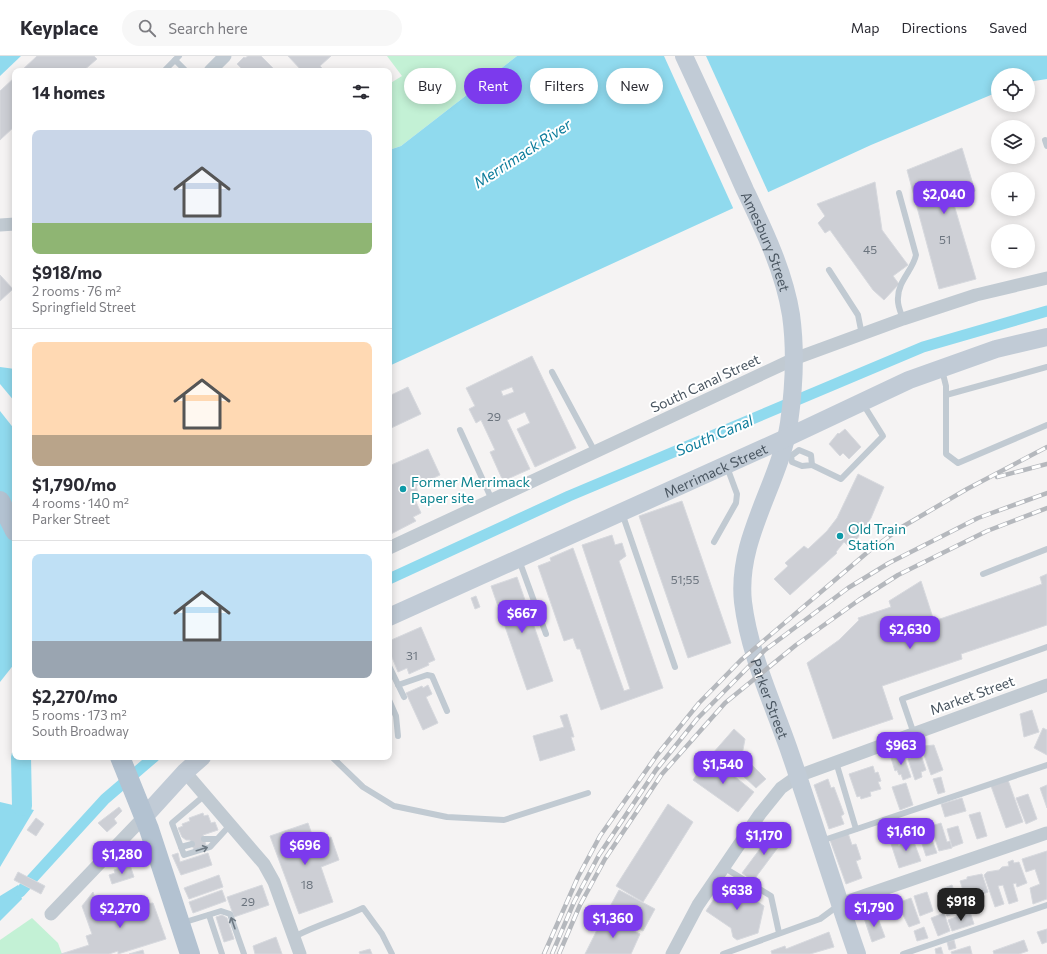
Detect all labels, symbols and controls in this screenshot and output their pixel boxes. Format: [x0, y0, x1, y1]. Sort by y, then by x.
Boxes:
search box [122, 10, 402, 46]
text: Keyplace [20, 16, 98, 39]
icon: search [136, 17, 158, 39]
text: Search here [168, 19, 248, 37]
text: Map [851, 19, 880, 36]
text: Directions [902, 19, 967, 36]
text: Saved [989, 19, 1027, 36]
chip: Buy [404, 68, 456, 104]
chip: Rent [464, 68, 522, 104]
chip: Filters [530, 68, 598, 104]
chip: New [606, 68, 663, 104]
map controls [991, 68, 1035, 268]
button: locate [991, 68, 1035, 112]
icon: filters [350, 81, 372, 103]
text: 14 homes [32, 82, 105, 103]
water label: Merrimack River [470, 114, 575, 191]
button: layers [991, 120, 1035, 164]
icon: home [166, 156, 238, 228]
button: + [991, 172, 1035, 216]
pin: $2,040 [911, 181, 977, 215]
text: $2,040 [922, 186, 966, 202]
street label: Amesbury Street [738, 188, 794, 294]
button: − [991, 224, 1035, 268]
house number: 51 [939, 232, 951, 246]
house number: 45 [863, 242, 877, 256]
text: $918/mo [32, 262, 102, 283]
text: 2 rooms · 76 m² [32, 283, 121, 299]
text: Springfield Street [32, 299, 136, 315]
street label: South Canal Street [648, 350, 763, 416]
icon: home [166, 368, 238, 440]
house number: 29 [487, 409, 501, 423]
water label: South Canal [673, 410, 756, 459]
street label: Merrimack Street [661, 439, 770, 501]
place label: Former Merrimack Paper site [411, 473, 531, 506]
text: $1,790/mo [32, 474, 116, 495]
marker: Former Merrimack Paper site [398, 484, 408, 494]
text: 4 rooms · 140 m² [32, 495, 129, 511]
text: Parker Street [32, 511, 110, 527]
place label: Old Train Station [848, 520, 906, 553]
marker: Old Train Station [835, 531, 845, 541]
house number: 51;55 [671, 572, 699, 587]
icon: home [166, 580, 238, 652]
pin: $667 [498, 600, 546, 634]
text: $667 [507, 605, 537, 621]
pin: $2,630 [877, 616, 943, 650]
text: $2,630 [889, 621, 931, 637]
house number: 31 [406, 648, 418, 662]
street label: Parker Street [748, 656, 793, 741]
street label: Market Street [927, 672, 1017, 718]
text: $2,270/mo [32, 686, 118, 707]
text: 5 rooms · 173 m² [32, 707, 127, 723]
text: South Broadway [32, 723, 129, 739]
pin: $963 [877, 732, 925, 766]
text: $963 [885, 737, 917, 753]
pin: $1,540 [690, 751, 756, 785]
text: $1,540 [703, 756, 743, 772]
pin: $1,610 [873, 818, 939, 852]
pin: $1,170 [731, 822, 797, 856]
text: $1,610 [887, 823, 925, 839]
text: $1,170 [745, 827, 783, 843]
pin: $696 [281, 832, 329, 866]
text: $696 [289, 837, 321, 853]
pin: $1,280 [89, 841, 155, 875]
one-way arrow [195, 845, 207, 853]
text: $1,280 [102, 846, 142, 862]
house number: 18 [301, 877, 313, 891]
pin: $638 [713, 877, 761, 911]
text: $638 [721, 882, 753, 898]
pin: $918 [937, 888, 985, 922]
text: $918 [946, 893, 976, 909]
house number: 29 [241, 894, 255, 908]
pin: $1,790 [841, 894, 907, 928]
pin: $2,270 [87, 895, 153, 929]
text: $1,790 [854, 899, 894, 915]
text: $2,270 [99, 900, 141, 916]
pin: $1,360 [580, 905, 646, 939]
text: $1,360 [593, 910, 633, 926]
one-way arrow [229, 917, 236, 930]

